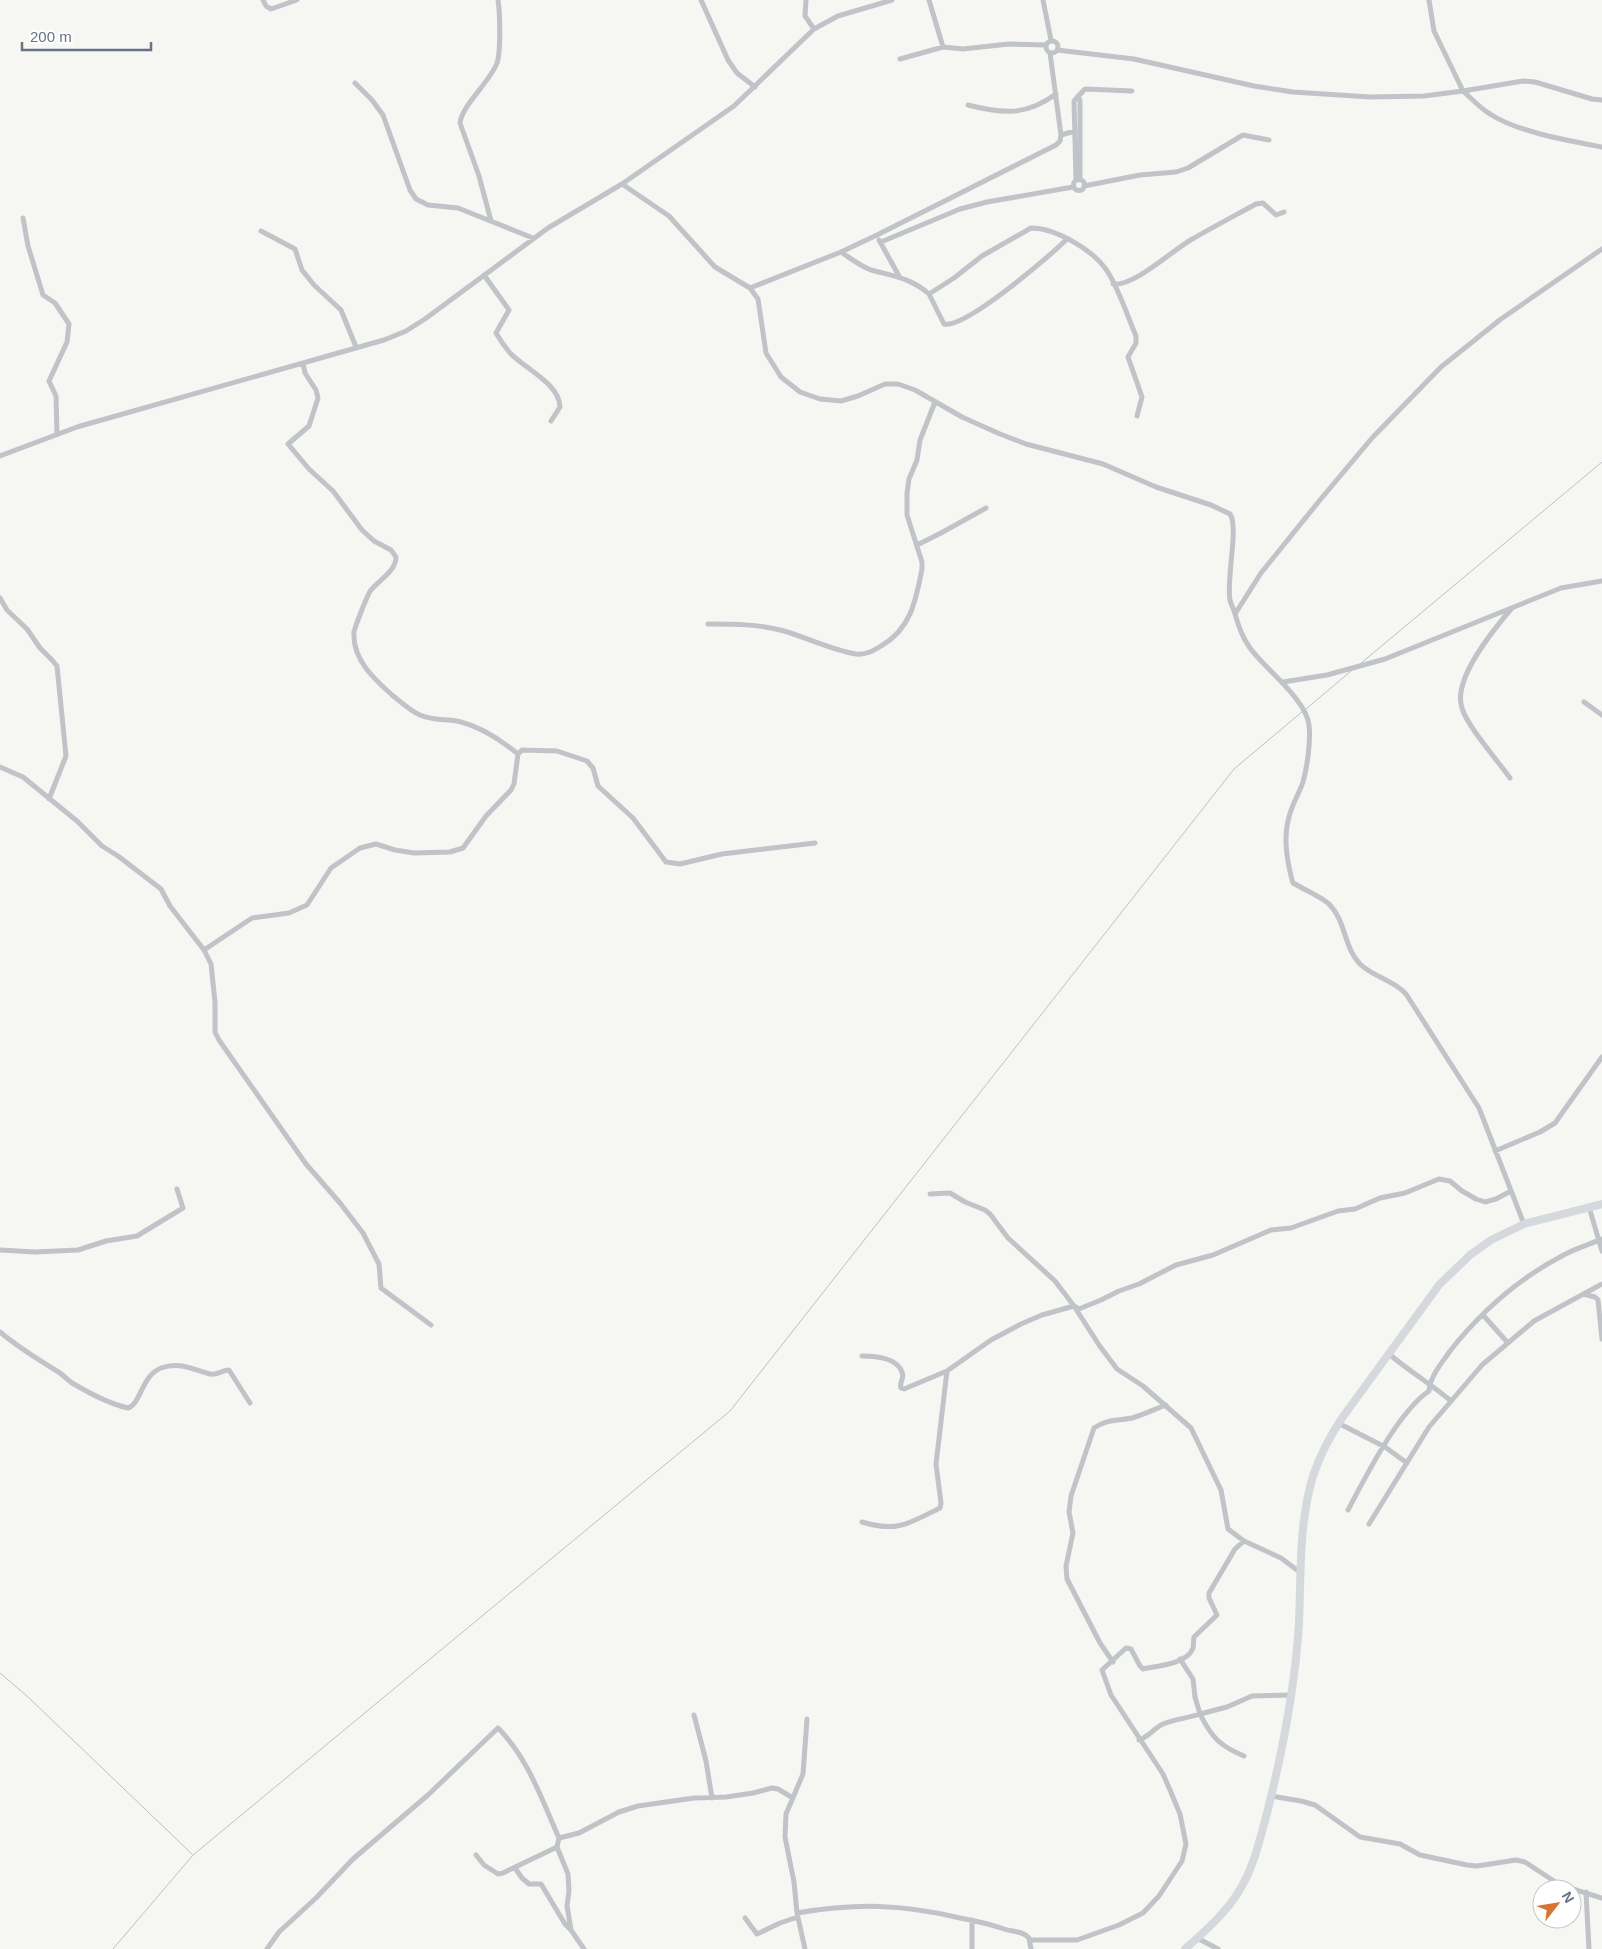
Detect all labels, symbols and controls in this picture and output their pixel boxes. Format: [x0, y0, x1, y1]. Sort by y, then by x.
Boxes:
scale bar [22, 20, 151, 52]
text: 200 m [30, 28, 72, 45]
north arrow [1532, 1879, 1582, 1929]
text: N [1559, 1889, 1578, 1906]

